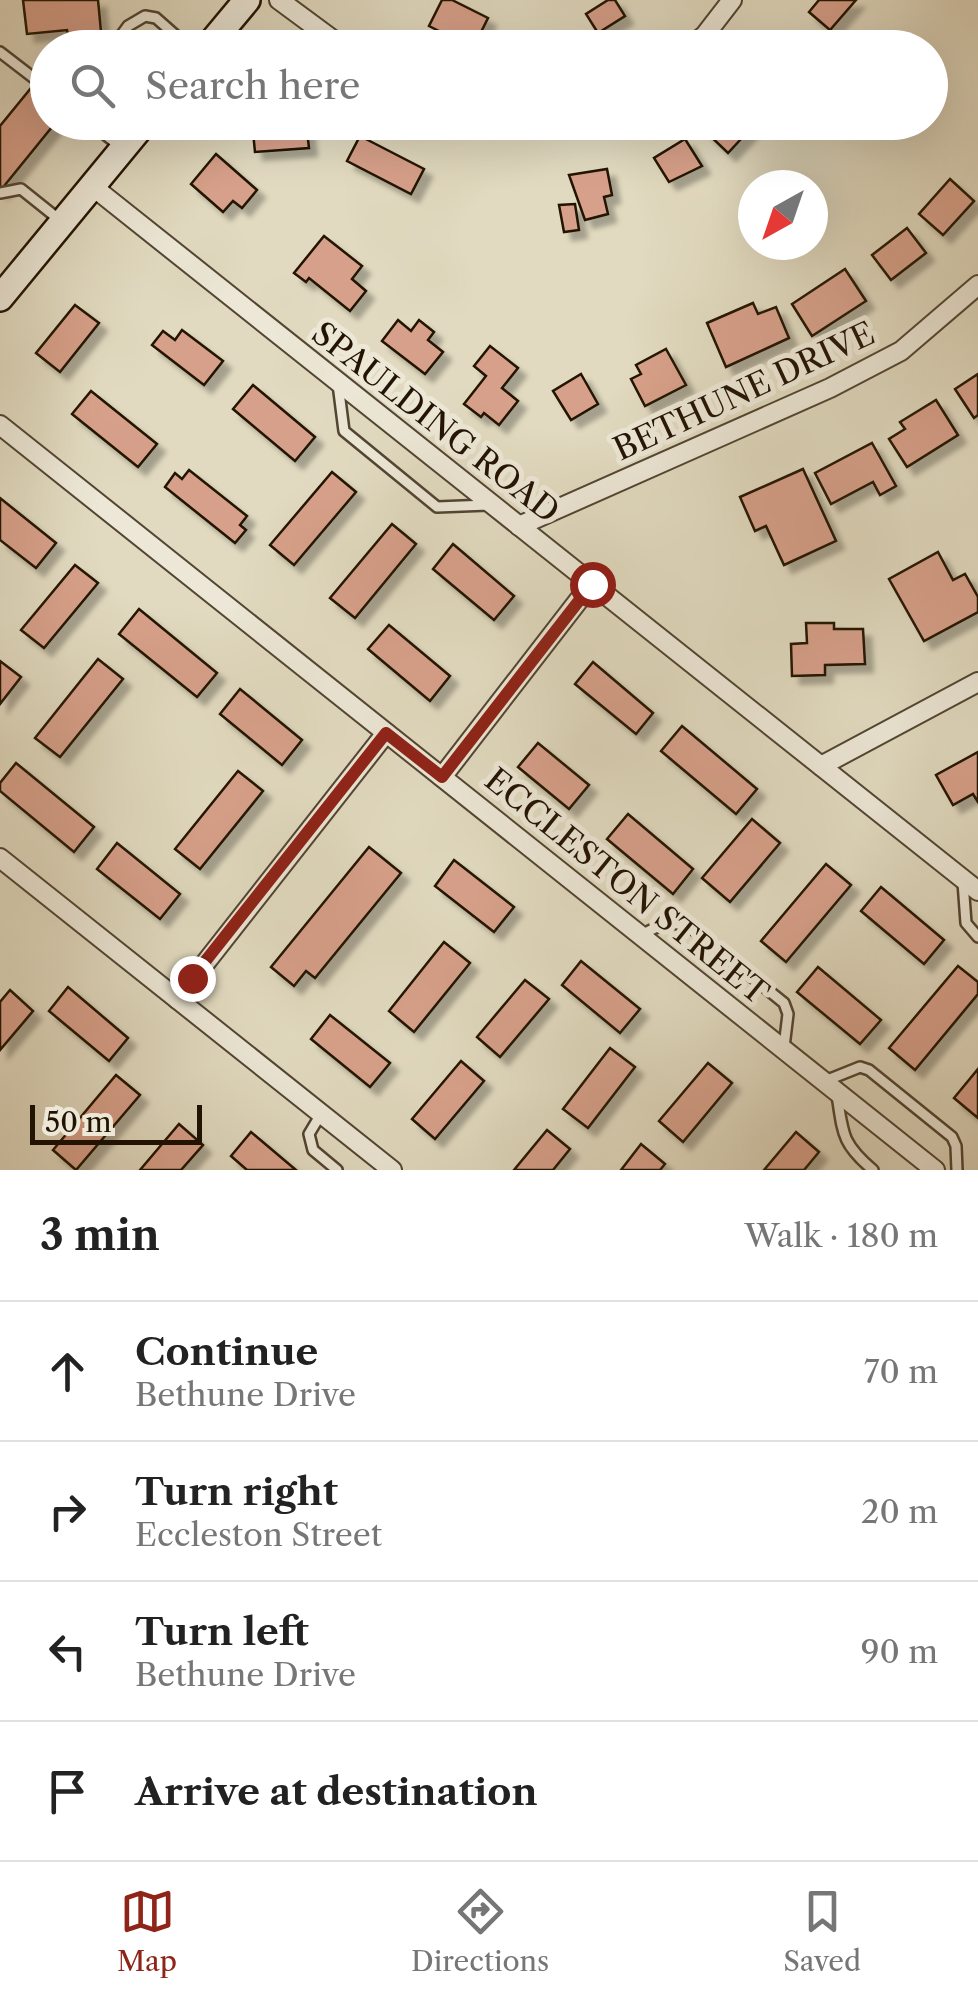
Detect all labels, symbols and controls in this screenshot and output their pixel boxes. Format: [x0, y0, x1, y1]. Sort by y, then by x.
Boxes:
search box [30, 30, 948, 140]
icon: search [65, 58, 120, 113]
text: Search here [145, 62, 360, 109]
north arrow [738, 170, 828, 260]
street label: SPAULDING ROAD [305, 313, 567, 531]
street label: BETHUNE DRIVE [607, 313, 881, 469]
route start [570, 562, 616, 608]
street label: ECCLESTON STREET [477, 760, 777, 1012]
route end [170, 956, 216, 1002]
scale bar [30, 1100, 202, 1144]
text: 50 m [45, 1105, 112, 1139]
text: 3 min [40, 1209, 160, 1261]
text: Walk · 180 m [745, 1216, 938, 1255]
text: Continue [135, 1328, 318, 1375]
icon: ahead [40, 1344, 95, 1399]
text: 70 m [864, 1352, 938, 1391]
text: Bethune Drive [135, 1375, 356, 1414]
text: Turn right [135, 1468, 338, 1515]
icon: right [40, 1484, 95, 1539]
text: 20 m [861, 1492, 938, 1531]
text: Eccleston Street [135, 1515, 382, 1554]
text: Turn left [135, 1608, 309, 1655]
icon: left [40, 1624, 95, 1679]
text: 90 m [861, 1632, 938, 1671]
text: Bethune Drive [135, 1655, 356, 1694]
icon: arrive [40, 1764, 95, 1819]
text: Arrive at destination [135, 1768, 538, 1815]
tab: Map [117, 1884, 177, 1978]
tab: Directions [411, 1884, 549, 1978]
tab: Saved [783, 1884, 861, 1978]

